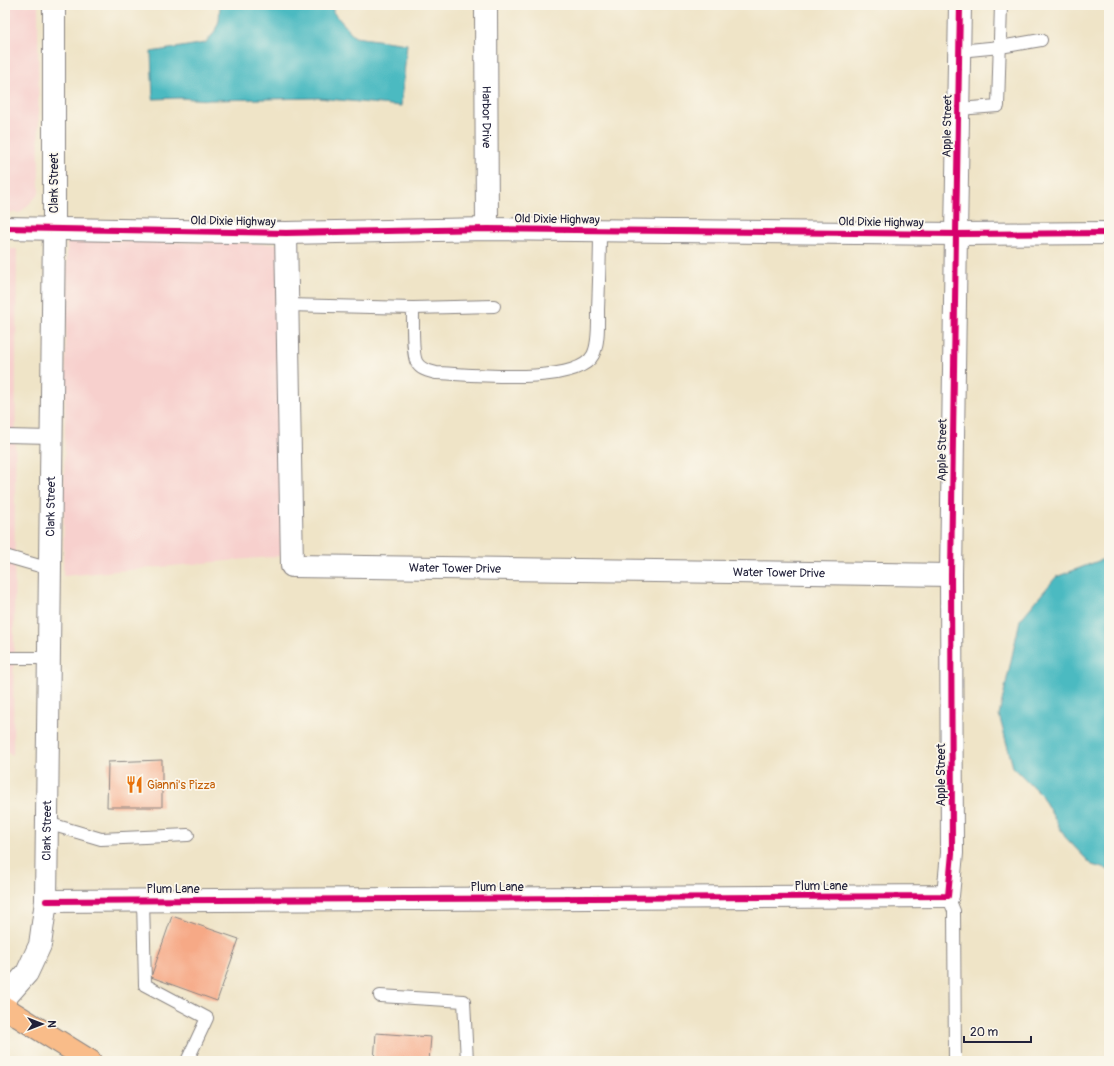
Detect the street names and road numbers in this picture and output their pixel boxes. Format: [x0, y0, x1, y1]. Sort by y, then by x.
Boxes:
street label: Harbor Drive [478, 86, 494, 148]
street label: Apple Street [939, 94, 956, 158]
street label: Clark Street [47, 153, 62, 213]
street label: Old Dixie Highway [514, 211, 600, 228]
street label: Old Dixie Highway [190, 213, 276, 230]
street label: Old Dixie Highway [838, 214, 924, 231]
street label: Apple Street [934, 418, 951, 482]
street label: Clark Street [43, 476, 59, 537]
street label: Water Tower Drive [409, 561, 501, 577]
street label: Water Tower Drive [733, 565, 825, 581]
street label: Apple Street [934, 743, 949, 807]
street label: Clark Street [39, 800, 55, 861]
street label: Plum Lane [794, 879, 848, 894]
street label: Plum Lane [470, 880, 524, 895]
street label: Plum Lane [146, 882, 200, 897]

